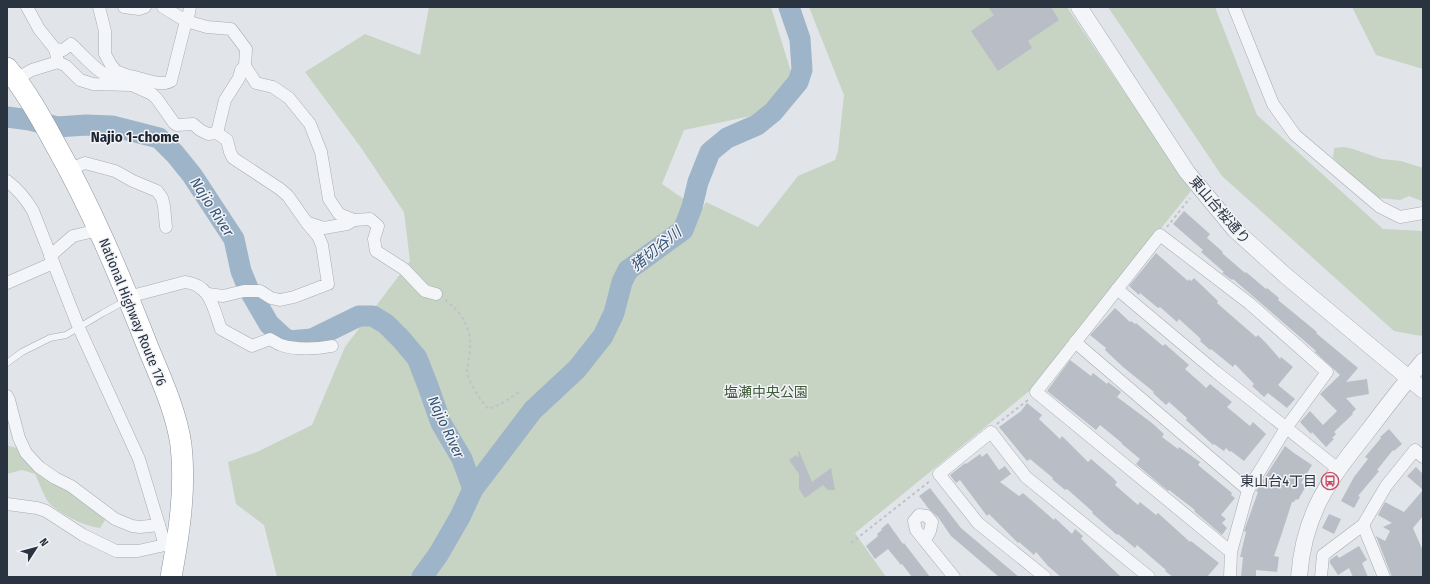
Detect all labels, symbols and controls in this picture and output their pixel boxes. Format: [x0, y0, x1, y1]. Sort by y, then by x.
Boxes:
district label: Najio 1-chome [91, 128, 180, 146]
street label: 東山台桜通り [1186, 173, 1254, 248]
water label: Najio River [186, 174, 238, 241]
water label: 猪切谷川 [627, 222, 687, 275]
street label: National Highway Route 176 [95, 236, 170, 388]
park label: 塩瀬中央公園 [724, 384, 808, 401]
water label: Najio River [424, 393, 469, 462]
bus stop icon: 東山台4丁目 [1320, 471, 1340, 491]
place label: 東山台4丁目 [1240, 473, 1317, 490]
north arrow [16, 528, 56, 568]
text: N [36, 536, 51, 549]

